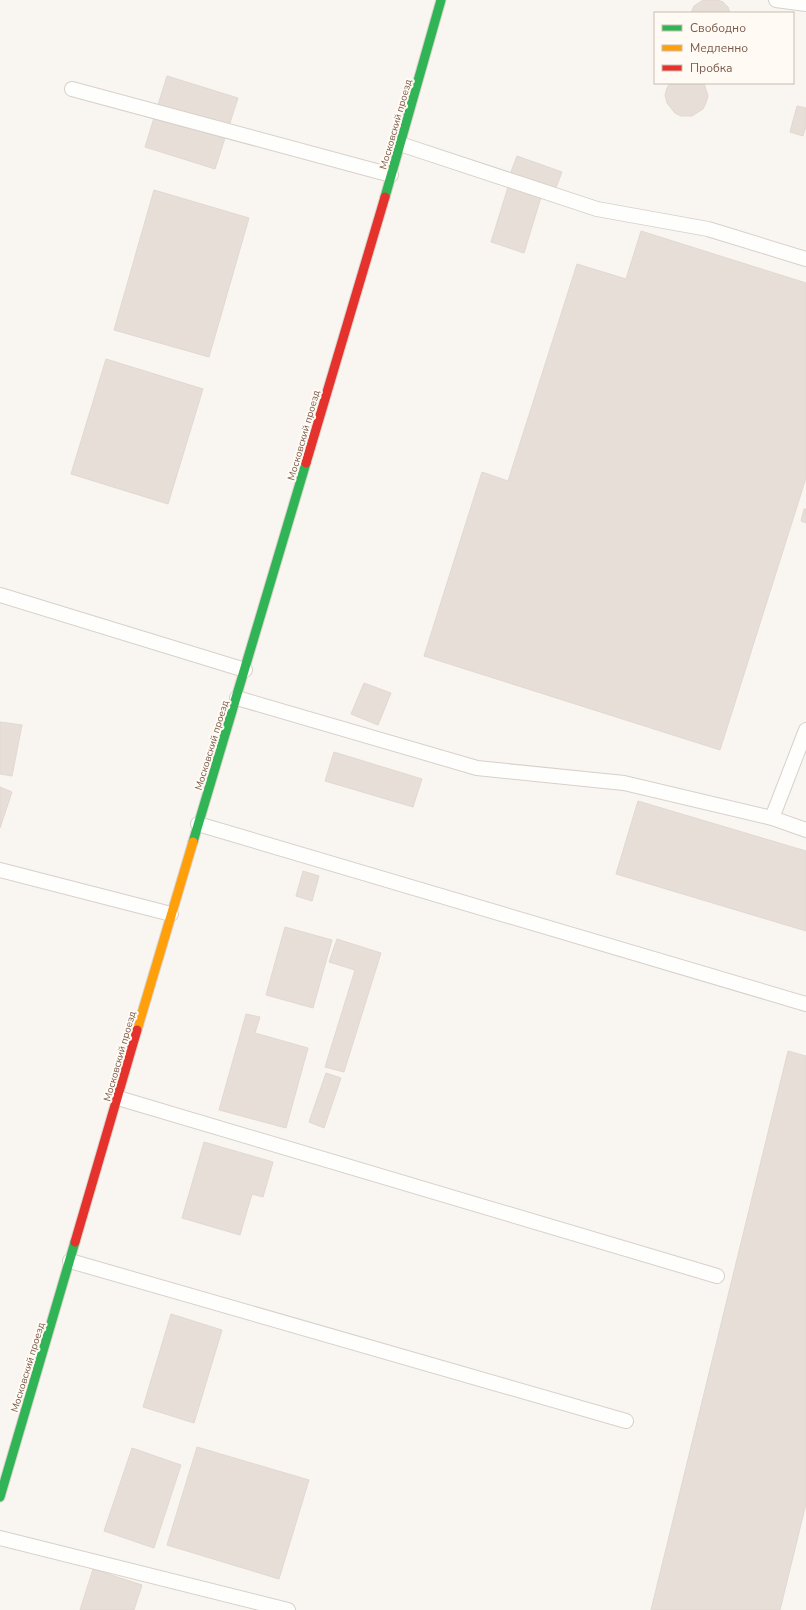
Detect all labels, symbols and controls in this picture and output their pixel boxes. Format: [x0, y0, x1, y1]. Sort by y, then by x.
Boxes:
legend [654, 12, 794, 84]
text: Свободно [690, 20, 746, 36]
text: Медленно [690, 40, 748, 56]
text: Пробка [690, 60, 733, 76]
street label: Московский проезд [376, 77, 416, 171]
street label: Московский проезд [284, 388, 324, 482]
street label: Московский проезд [192, 699, 232, 792]
street label: Московский проезд [100, 1009, 140, 1103]
street label: Московский проезд [8, 1321, 48, 1414]

